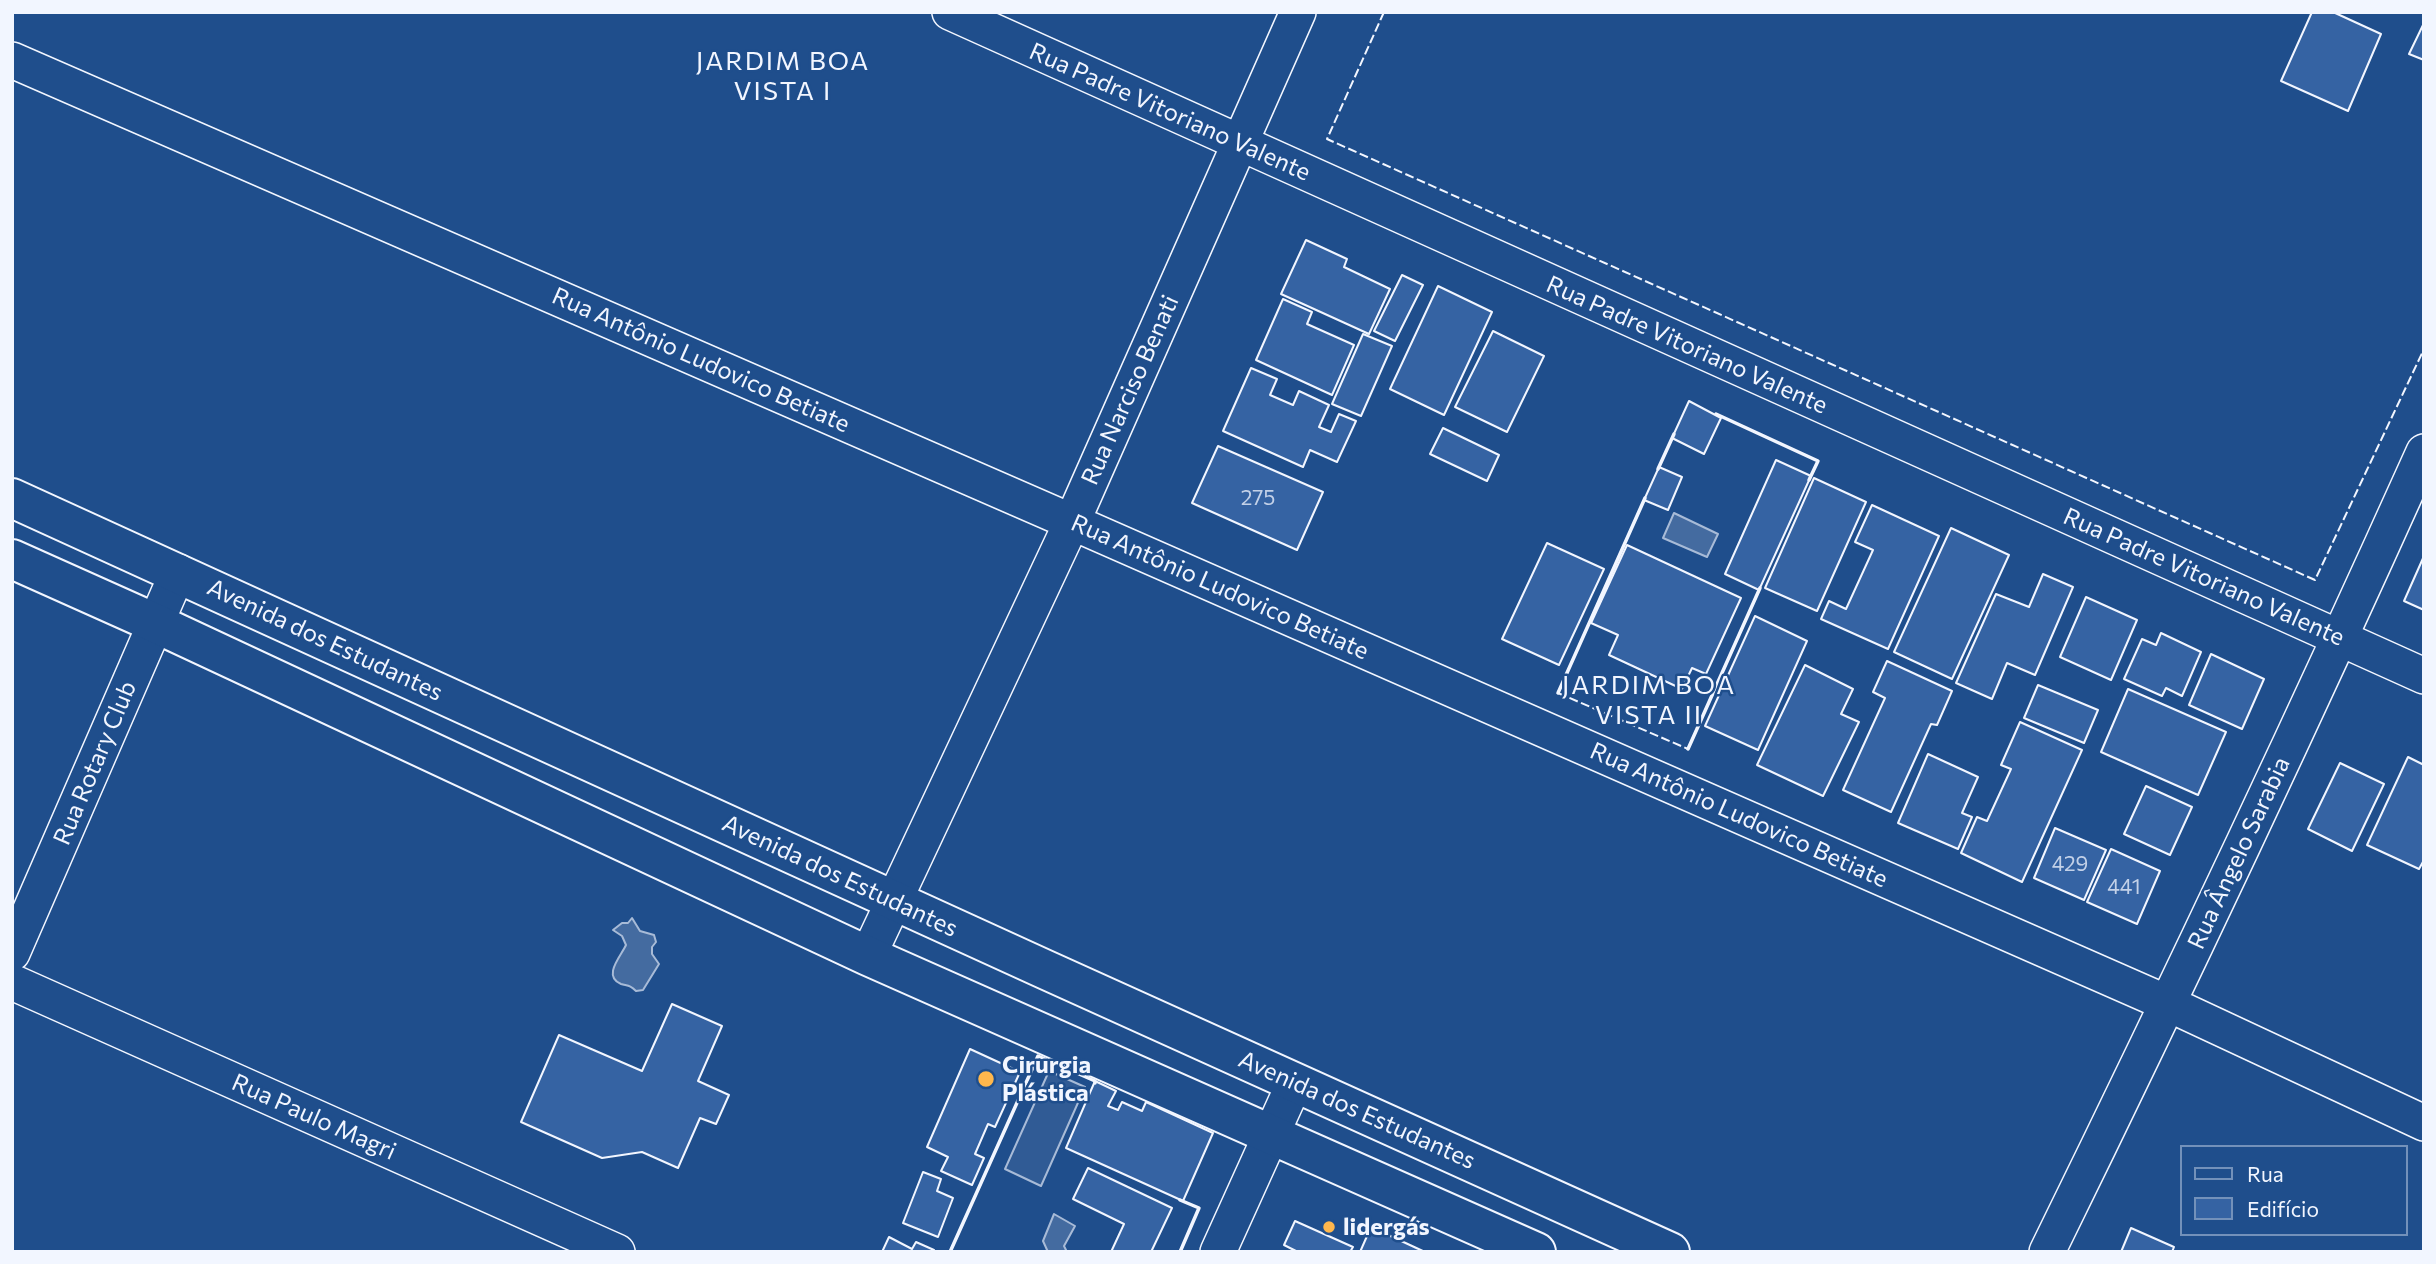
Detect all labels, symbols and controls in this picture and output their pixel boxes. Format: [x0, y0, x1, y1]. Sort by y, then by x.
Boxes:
street label: Rua Padre Vitoriano Valente [1025, 37, 1315, 187]
district label: JARDIM BOA VISTA I [697, 45, 869, 106]
street label: Rua Padre Vitoriano Valente [1542, 270, 1832, 420]
street label: Rua Antônio Ludovico Betiate [548, 281, 854, 439]
street label: Rua Narciso Benati [1075, 291, 1185, 489]
house number: 275 [1241, 485, 1275, 511]
street label: Rua Padre Vitoriano Valente [2059, 502, 2349, 652]
street label: Rua Antônio Ludovico Betiate [1067, 508, 1373, 666]
street label: Avenida dos Estudantes [203, 573, 447, 707]
district label: JARDIM BOA VISTA II [1563, 669, 1735, 730]
street label: Rua Rotary Club [48, 677, 142, 849]
street label: Rua Antônio Ludovico Betiate [1586, 736, 1892, 894]
street label: Rua Ângelo Sarabia [2182, 752, 2296, 954]
street label: Avenida dos Estudantes [718, 809, 962, 943]
house number: 429 [2052, 851, 2088, 877]
house number: 441 [2107, 874, 2141, 900]
street label: Avenida dos Estudantes [1234, 1045, 1480, 1175]
place label: Cirurgia Plástica [1002, 1051, 1091, 1107]
street label: Rua Paulo Magri [227, 1068, 401, 1166]
marker: Cirurgia Plástica [976, 1069, 996, 1089]
legend [2180, 1145, 2408, 1236]
text: Rua [2247, 1161, 2284, 1186]
text: Edifício [2247, 1196, 2319, 1221]
place label: lidergás [1343, 1213, 1430, 1241]
marker: lidergás [1321, 1219, 1337, 1235]

